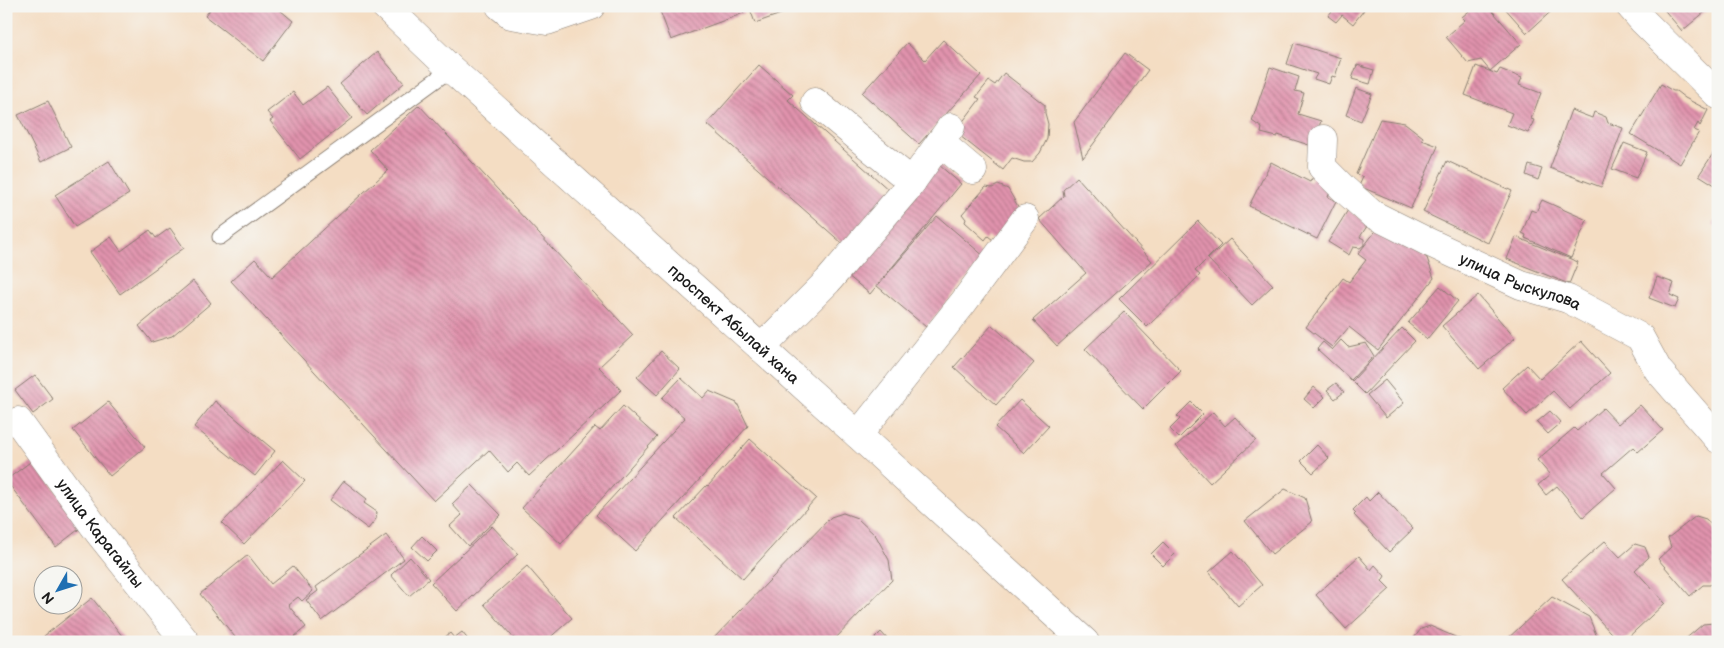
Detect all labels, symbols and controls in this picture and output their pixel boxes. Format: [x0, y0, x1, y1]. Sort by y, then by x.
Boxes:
street label: улица Рыскулова [1456, 250, 1584, 315]
street label: проспект Абылай хана [664, 261, 803, 389]
street label: улица Карагайлы [52, 475, 147, 592]
north arrow [32, 566, 82, 616]
text: N [38, 588, 58, 607]

